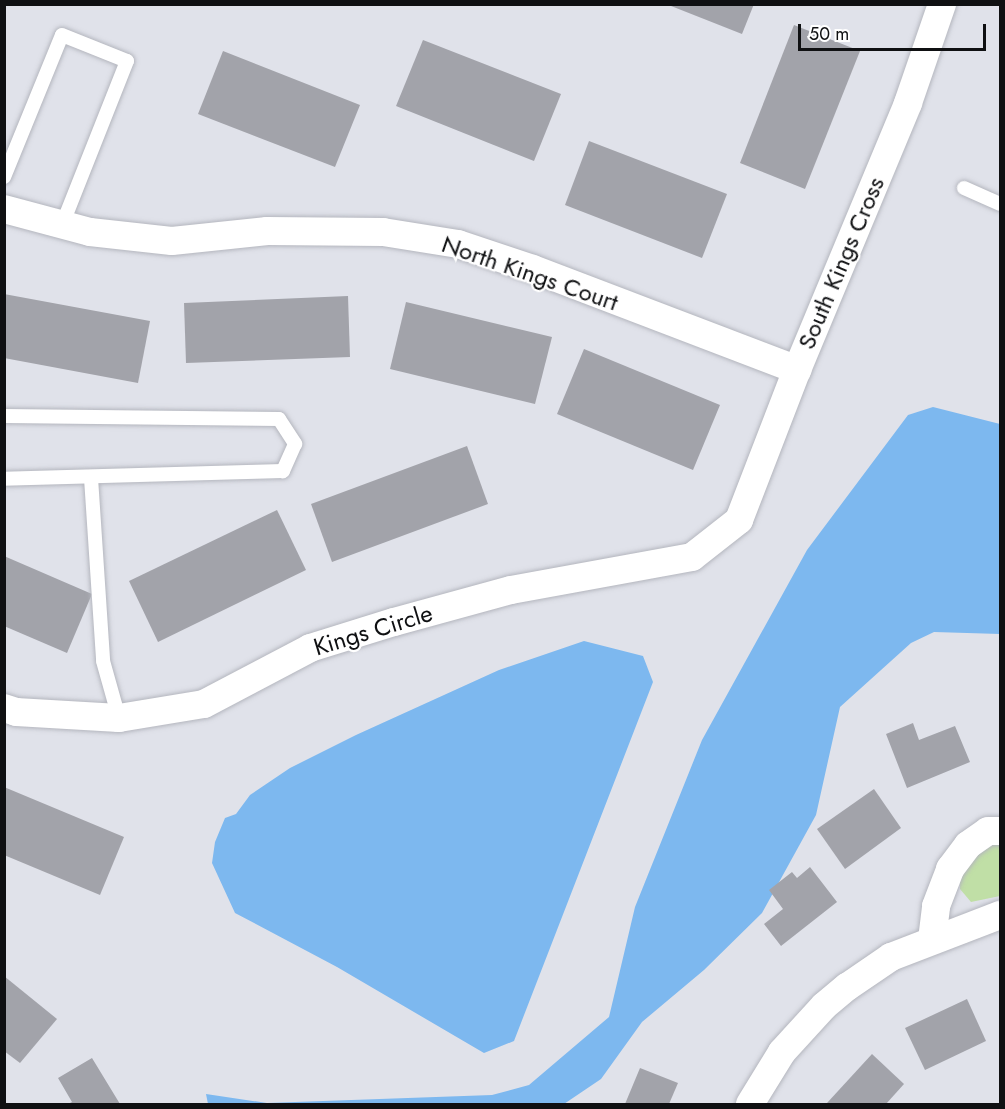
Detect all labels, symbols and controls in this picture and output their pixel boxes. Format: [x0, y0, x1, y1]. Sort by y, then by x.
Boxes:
scale bar [801, 12, 988, 50]
text: 50 m [809, 21, 849, 47]
street label: South Kings Cross [792, 173, 890, 353]
street label: North Kings Court [438, 229, 622, 317]
street label: Kings Circle [310, 598, 436, 662]

